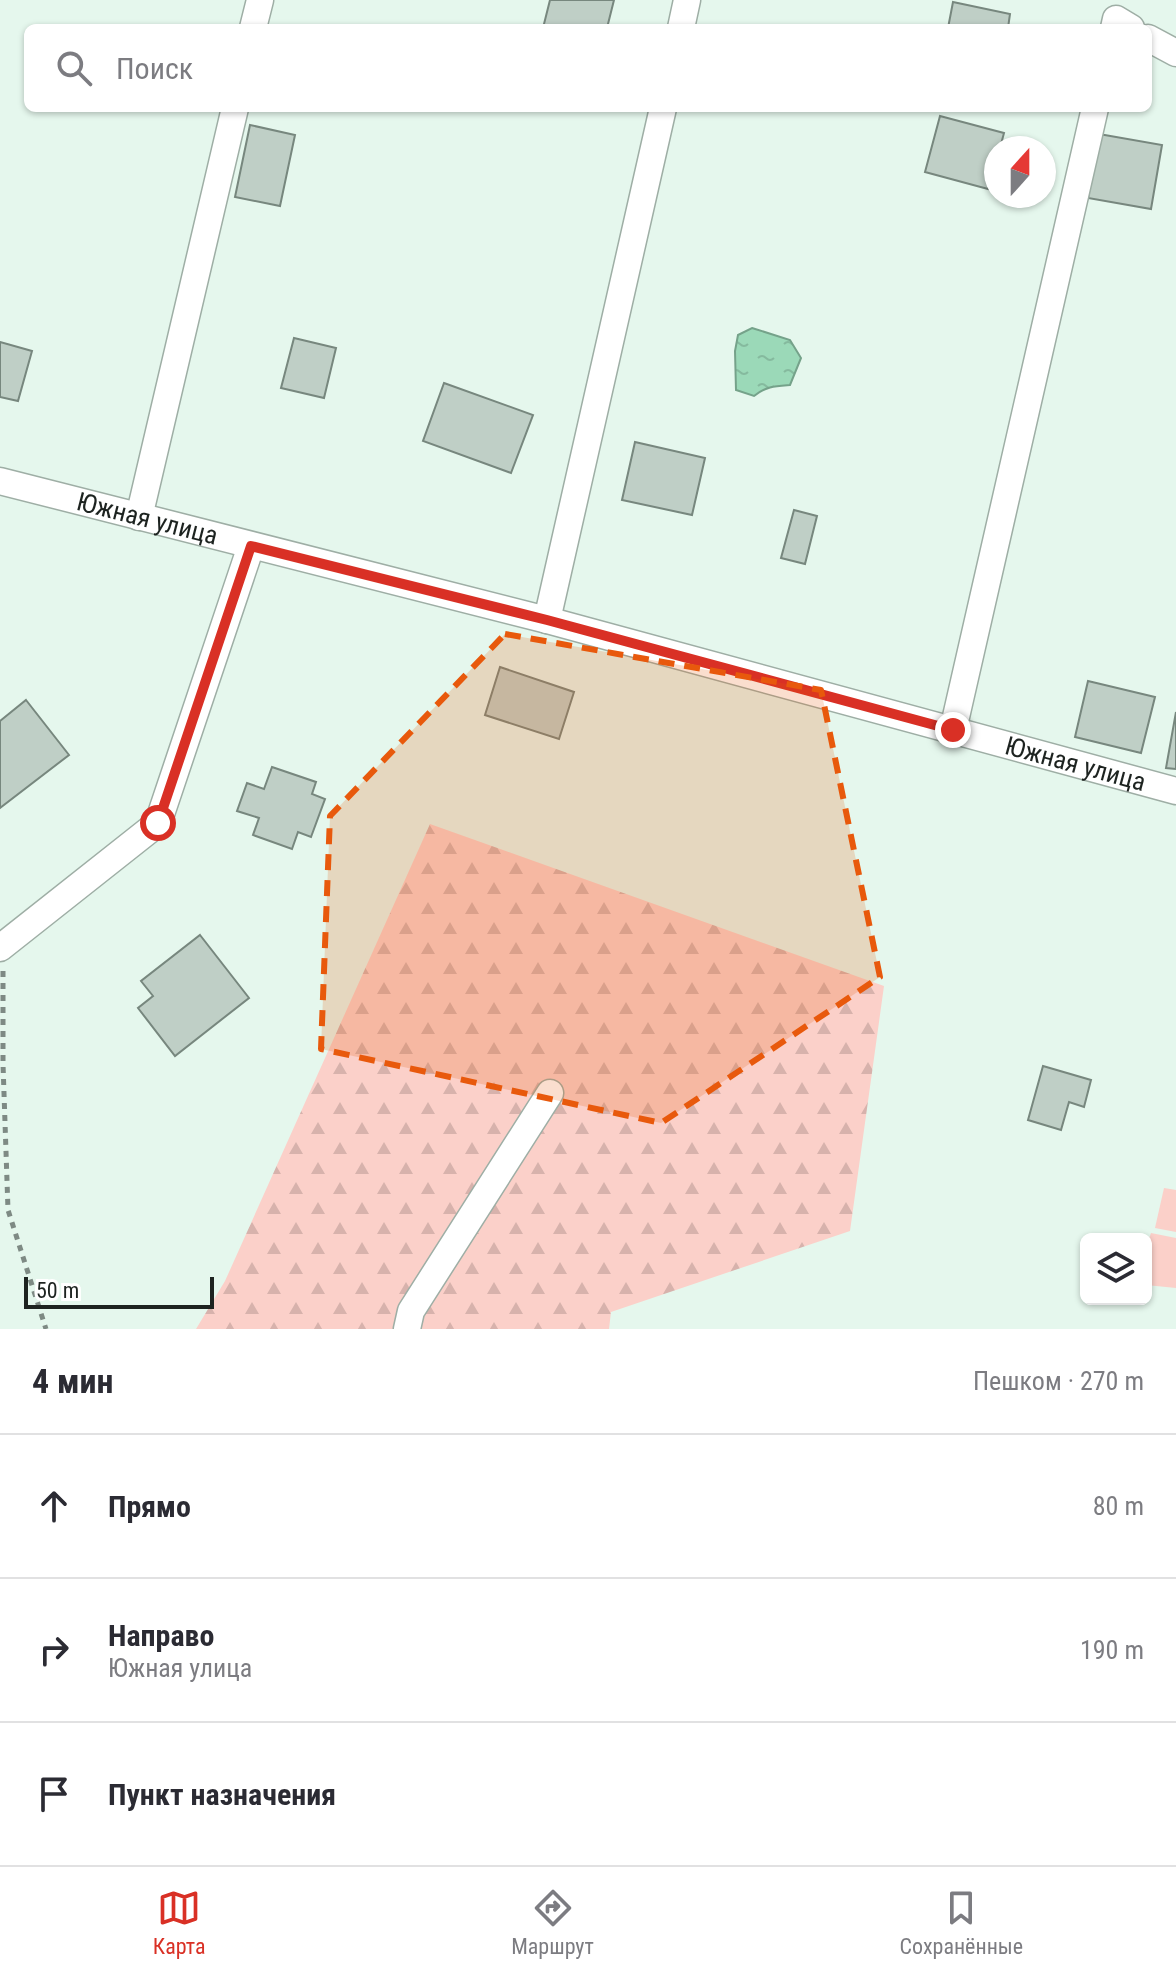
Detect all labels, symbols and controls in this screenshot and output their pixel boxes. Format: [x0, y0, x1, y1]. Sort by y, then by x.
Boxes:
search box [24, 24, 1152, 112]
icon: search [52, 46, 96, 90]
text: Поиск [116, 51, 193, 86]
north arrow [984, 136, 1056, 208]
street label: Южная улица [74, 486, 221, 551]
route end [935, 712, 971, 748]
street label: Южная улица [1002, 730, 1149, 797]
route start [140, 805, 176, 841]
map controls [1080, 1233, 1152, 1305]
button: layers [1080, 1233, 1152, 1305]
scale bar [24, 1273, 214, 1309]
text: 50 m [36, 1278, 79, 1303]
text: 4 мин [32, 1361, 114, 1401]
text: Пешком · 270 m [973, 1366, 1144, 1396]
icon: ahead [32, 1484, 76, 1528]
text: Прямо [108, 1489, 191, 1524]
text: 80 m [1093, 1491, 1144, 1521]
text: Направо [108, 1618, 214, 1653]
icon: right [32, 1628, 76, 1672]
text: 190 m [1080, 1635, 1144, 1665]
text: Южная улица [108, 1653, 252, 1683]
icon: arrive [32, 1772, 76, 1816]
text: Пункт назначения [108, 1777, 336, 1812]
tab: Карта [153, 1886, 205, 1959]
tab: Маршрут [511, 1886, 594, 1959]
tab: Сохранённые [900, 1886, 1023, 1959]

